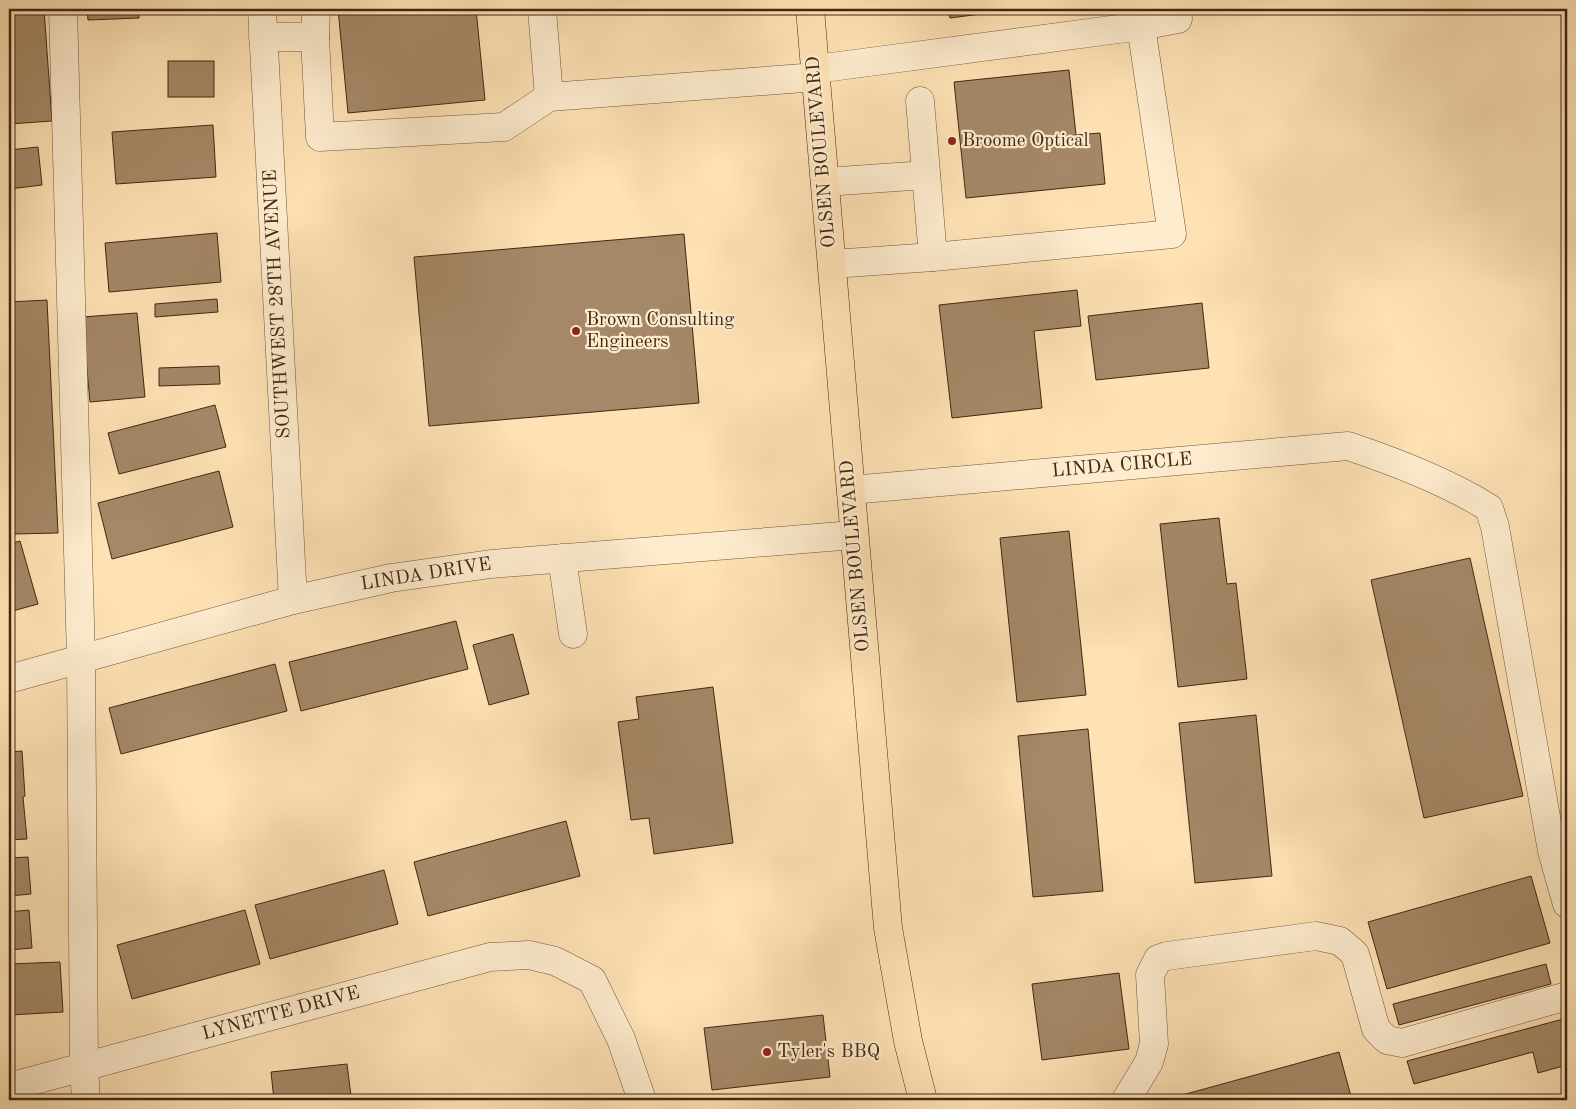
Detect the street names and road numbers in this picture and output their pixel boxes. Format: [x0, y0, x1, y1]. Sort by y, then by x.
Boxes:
street label: OLSEN BOULEVARD [804, 55, 840, 249]
street label: SOUTHWEST 28TH AVENUE [261, 169, 295, 439]
street label: LINDA CIRCLE [1051, 450, 1193, 482]
street label: OLSEN BOULEVARD [838, 459, 874, 653]
street label: LINDA DRIVE [359, 555, 493, 595]
street label: LYNETTE DRIVE [200, 984, 362, 1044]

